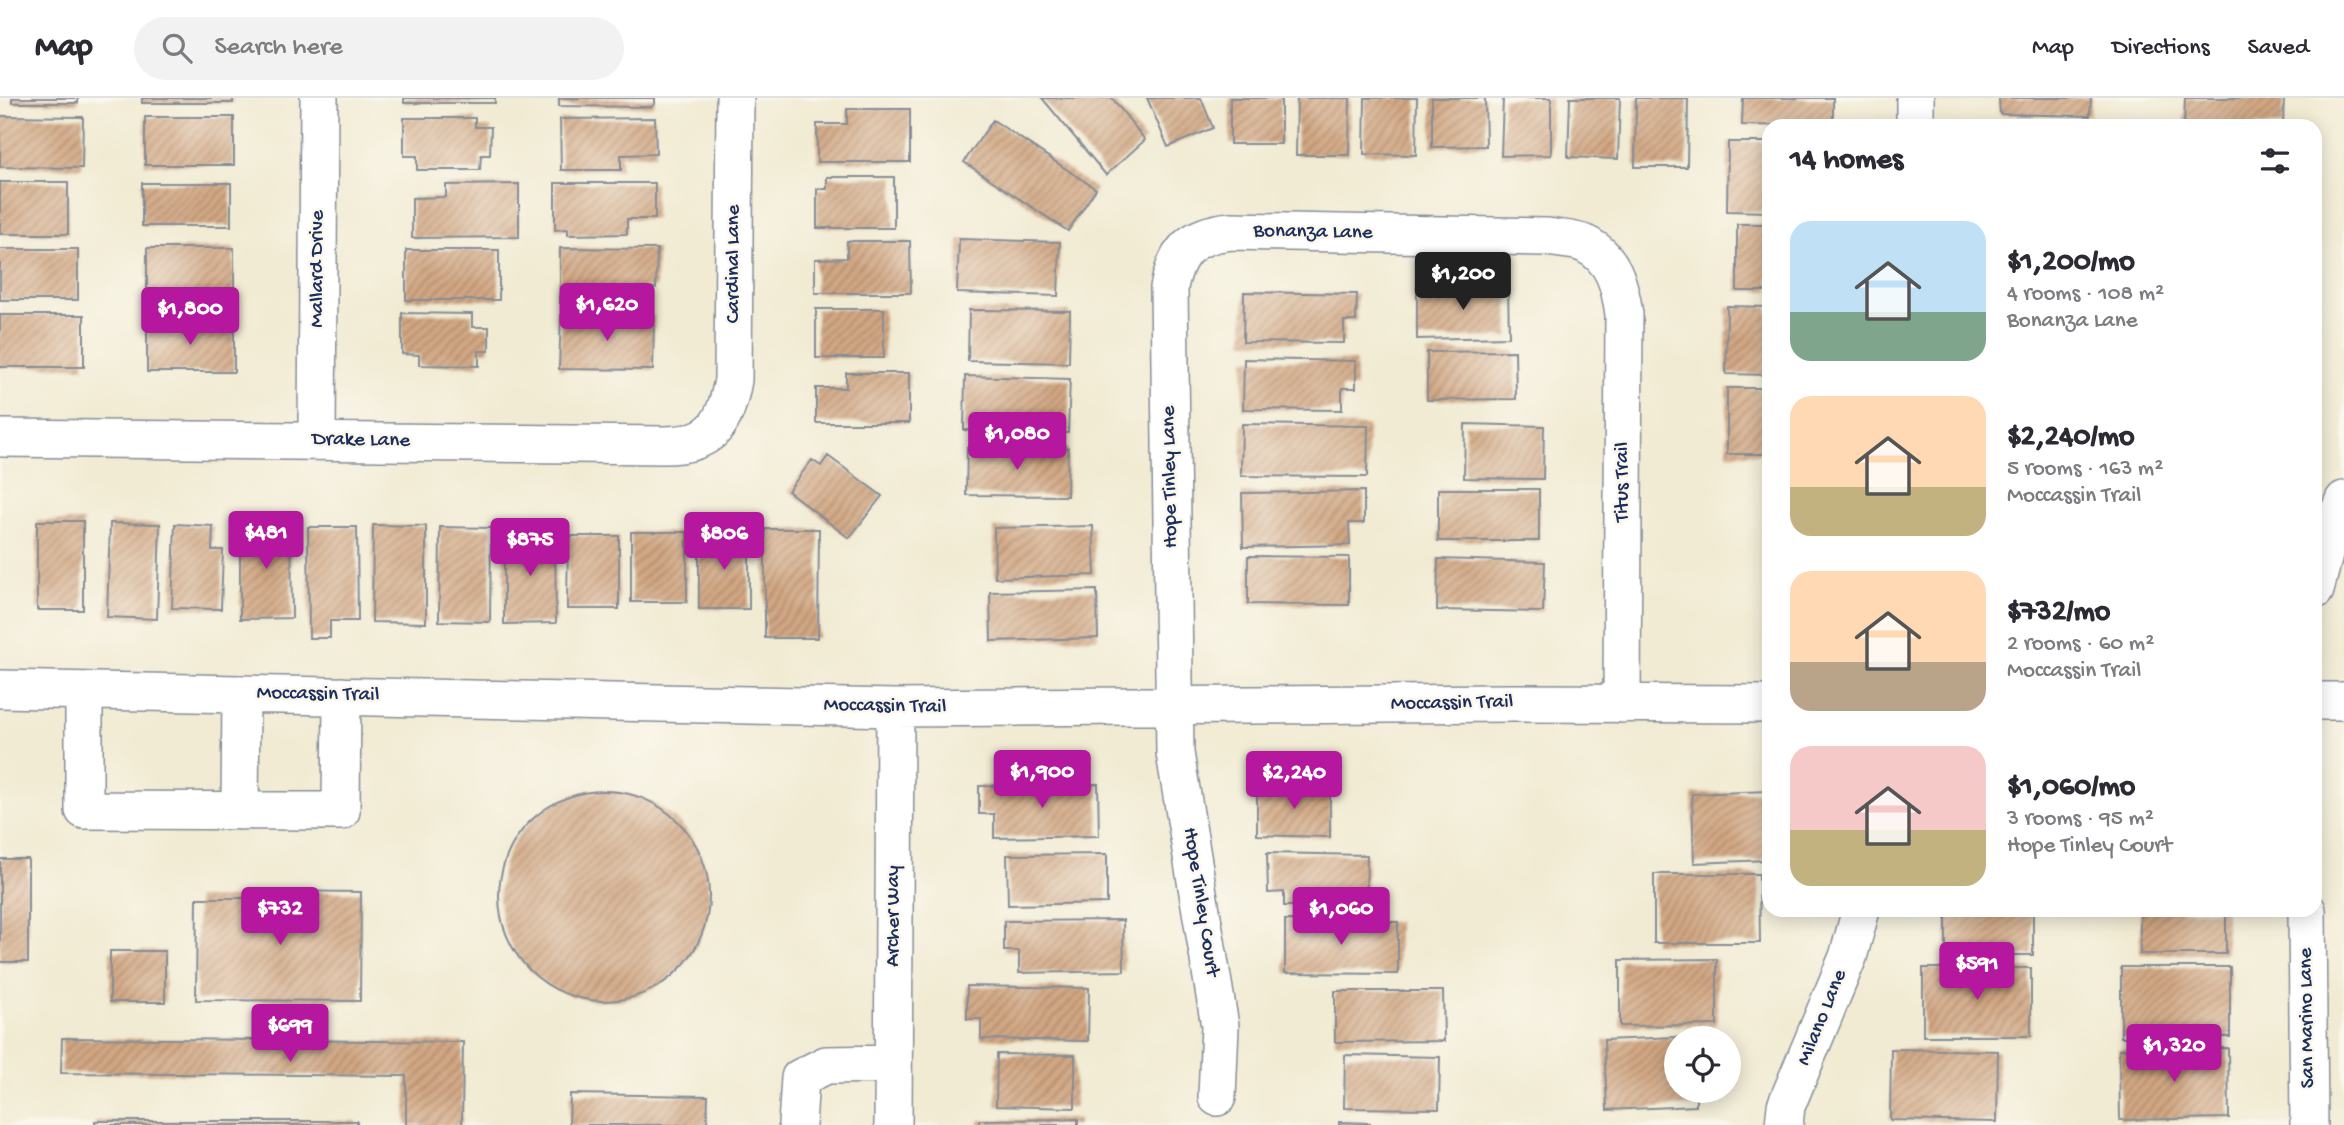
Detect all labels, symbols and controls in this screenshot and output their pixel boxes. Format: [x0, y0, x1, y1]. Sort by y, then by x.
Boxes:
search box [134, 17, 624, 80]
text: Map [35, 29, 92, 67]
icon: search [158, 29, 196, 67]
text: Search here [214, 33, 343, 64]
text: Map [2032, 34, 2074, 63]
text: Directions [2112, 34, 2210, 63]
text: Saved [2248, 34, 2309, 63]
icon: filters [2256, 142, 2294, 180]
text: 14 homes [1790, 144, 1903, 179]
street label: Cardinal Lane [722, 203, 747, 323]
street label: Mallard Drive [306, 209, 331, 328]
street label: Bonanza Lane [1252, 219, 1374, 247]
text: $1,200/mo [2007, 246, 2135, 281]
icon: home [1846, 249, 1930, 333]
pin: $1,200 [1406, 252, 1520, 312]
text: $1,200 [1431, 261, 1495, 288]
text: 4 rooms · 108 m² [2007, 281, 2164, 308]
pin: $1,620 [550, 284, 664, 343]
pin: $1,800 [133, 288, 247, 347]
text: $1,620 [576, 292, 638, 319]
text: $1,800 [157, 296, 223, 323]
text: Bonanza Lane [2007, 308, 2138, 335]
street label: Hope Tinley Lane [1157, 404, 1185, 549]
pin: $1,080 [960, 412, 1074, 472]
text: $1,080 [984, 421, 1050, 448]
text: $2,240/mo [2007, 421, 2135, 456]
icon: home [1846, 424, 1930, 508]
street label: Drake Lane [310, 428, 411, 454]
street label: Titus Trail [1611, 442, 1636, 523]
text: 5 rooms · 163 m² [2007, 456, 2163, 483]
text: Moccassin Trail [2007, 483, 2141, 510]
pin: $481 [225, 512, 307, 571]
pin: $806 [683, 512, 765, 572]
pin: $875 [489, 518, 571, 578]
text: $481 [244, 520, 288, 547]
text: $806 [700, 521, 748, 548]
text: $875 [507, 527, 554, 554]
text: $732/mo [2007, 596, 2110, 631]
icon: home [1846, 599, 1930, 683]
text: 2 rooms · 60 m² [2007, 631, 2154, 658]
text: Moccassin Trail [2007, 658, 2141, 685]
street label: Moccassin Trail [256, 681, 380, 709]
street label: Moccassin Trail [1390, 690, 1514, 718]
street label: Moccassin Trail [823, 693, 947, 721]
pin: $1,900 [985, 750, 1099, 810]
pin: $2,240 [1237, 752, 1351, 811]
text: $1,900 [1010, 759, 1074, 786]
text: $2,240 [1262, 760, 1326, 787]
text: $1,060/mo [2007, 771, 2135, 806]
icon: home [1846, 774, 1930, 858]
text: 3 rooms · 95 m² [2007, 806, 2154, 833]
street label: Hope Tinley Court [1176, 826, 1225, 981]
text: Hope Tinley Court [2007, 833, 2172, 860]
street label: Archer Way [882, 865, 907, 967]
pin: $732 [239, 888, 321, 947]
pin: $1,060 [1284, 888, 1398, 947]
text: $732 [257, 896, 303, 923]
text: $1,060 [1309, 896, 1373, 923]
pin: $591 [1936, 942, 2018, 1002]
street label: San Marino Lane [2294, 946, 2322, 1089]
text: $591 [1955, 951, 1999, 978]
street label: Milano Lane [1792, 965, 1854, 1070]
pin: $699 [249, 1004, 331, 1064]
text: $699 [267, 1013, 313, 1040]
pin: $1,320 [2117, 1024, 2231, 1084]
map controls [1664, 1026, 1741, 1103]
button: locate [1664, 1026, 1741, 1103]
text: $1,320 [2142, 1033, 2206, 1060]

